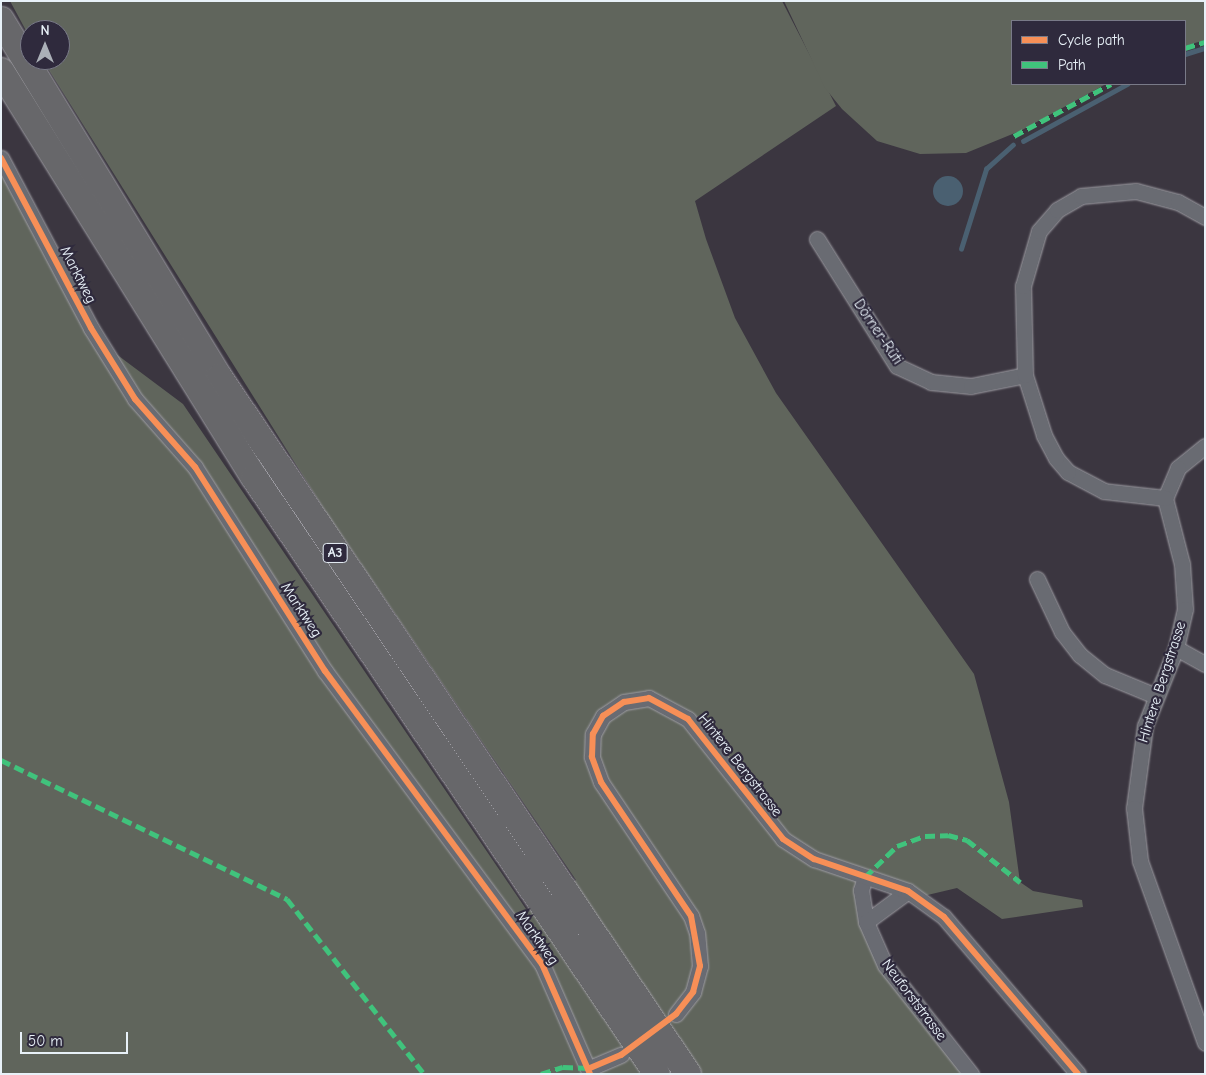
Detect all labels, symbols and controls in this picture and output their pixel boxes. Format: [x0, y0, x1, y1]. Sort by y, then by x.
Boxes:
north arrow [20, 20, 70, 70]
legend [1011, 20, 1186, 85]
text: N [40, 22, 50, 39]
text: Cycle path [1058, 31, 1125, 49]
text: Path [1058, 56, 1086, 74]
street label: Marktweg [56, 243, 100, 307]
street label: Dörner-Rüti [850, 296, 906, 368]
road number: A3 [322, 542, 348, 564]
street label: Marktweg [277, 579, 325, 641]
street label: Hintere Bergstrasse [1134, 619, 1190, 745]
street label: Hintere Bergstrasse [694, 710, 786, 820]
street label: Marktweg [512, 907, 562, 969]
street label: Neuforststrasse [878, 956, 950, 1044]
scale bar [22, 1022, 130, 1054]
text: 50 m [28, 1032, 63, 1050]

